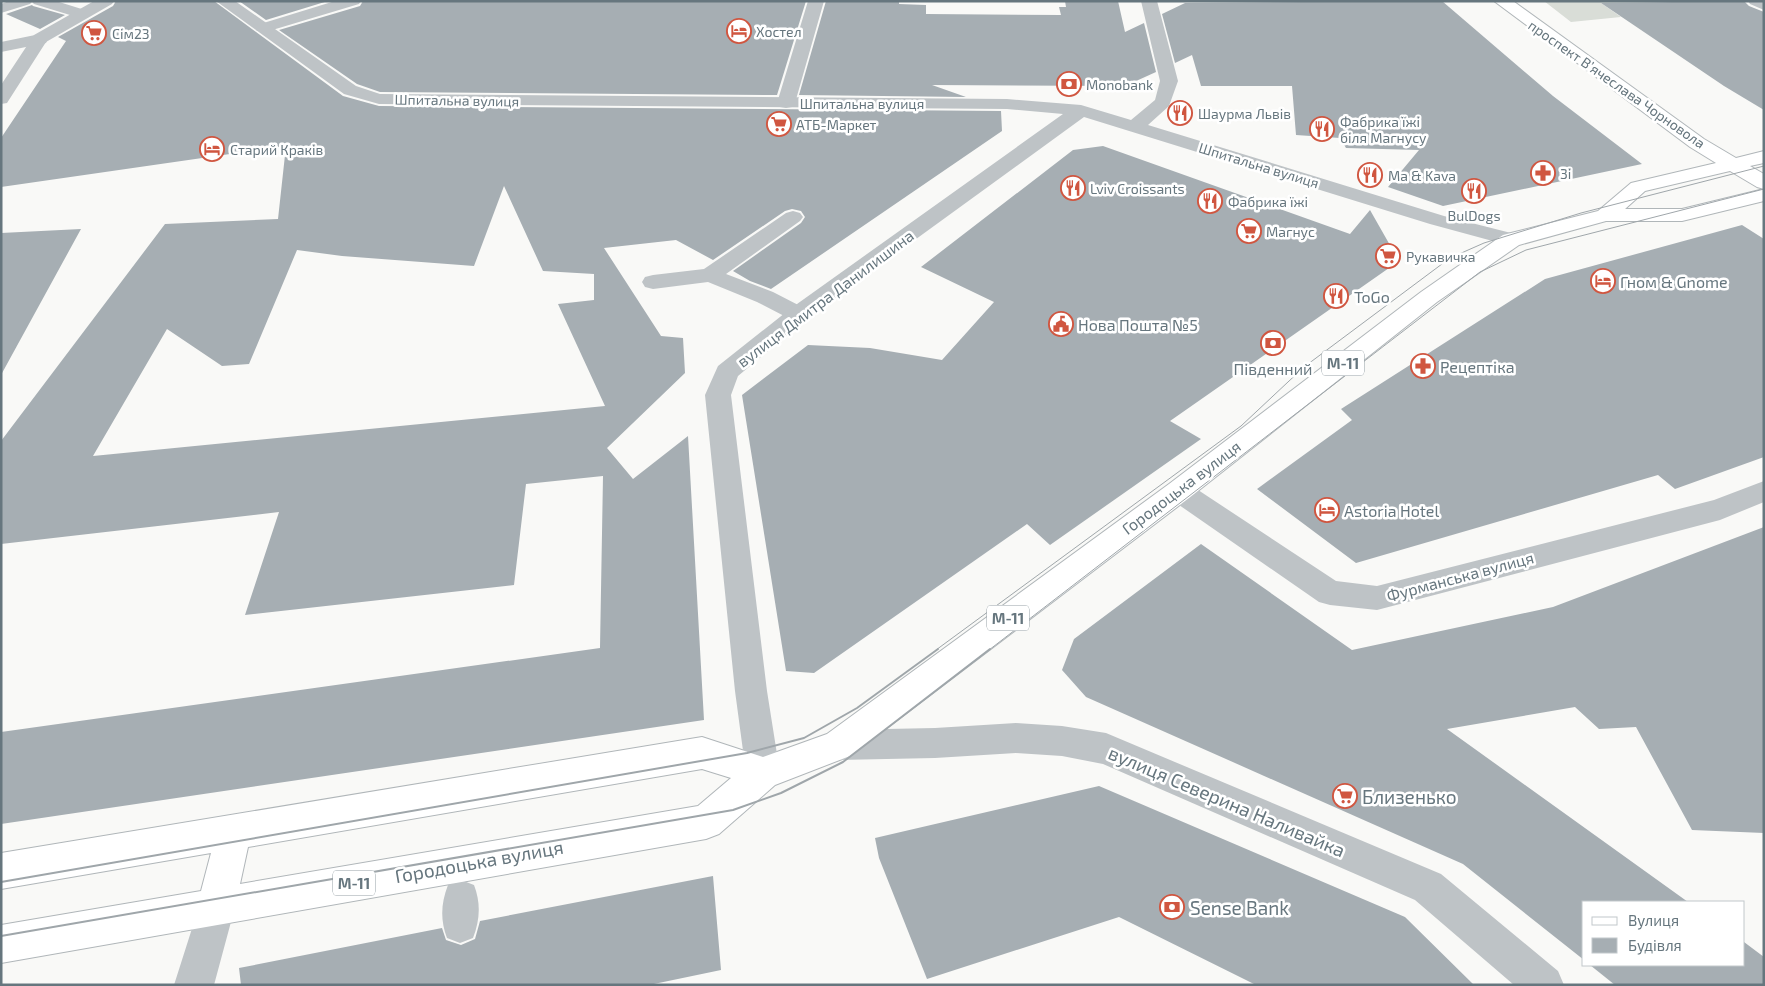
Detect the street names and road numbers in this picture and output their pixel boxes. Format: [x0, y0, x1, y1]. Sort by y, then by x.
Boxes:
street label: проспект Вʼячеслава Чорновола [1525, 16, 1709, 152]
street label: Шпитальна вулиця [395, 90, 519, 110]
street label: Шпитальна вулиця [800, 95, 924, 112]
street label: Шпитальна вулиця [1197, 139, 1321, 191]
street label: вулиця Дмитра Данилишина [733, 225, 918, 371]
road number: М-11 [1322, 350, 1364, 376]
street label: Городоцька вулиця [1118, 436, 1245, 539]
street label: Фурманська вулиця [1384, 547, 1536, 606]
road number: М-11 [987, 606, 1029, 630]
street label: вулиця Северина Наливайка [1105, 741, 1349, 862]
street label: Городоцька вулиця [393, 835, 565, 888]
road number: М-11 [333, 870, 375, 896]

